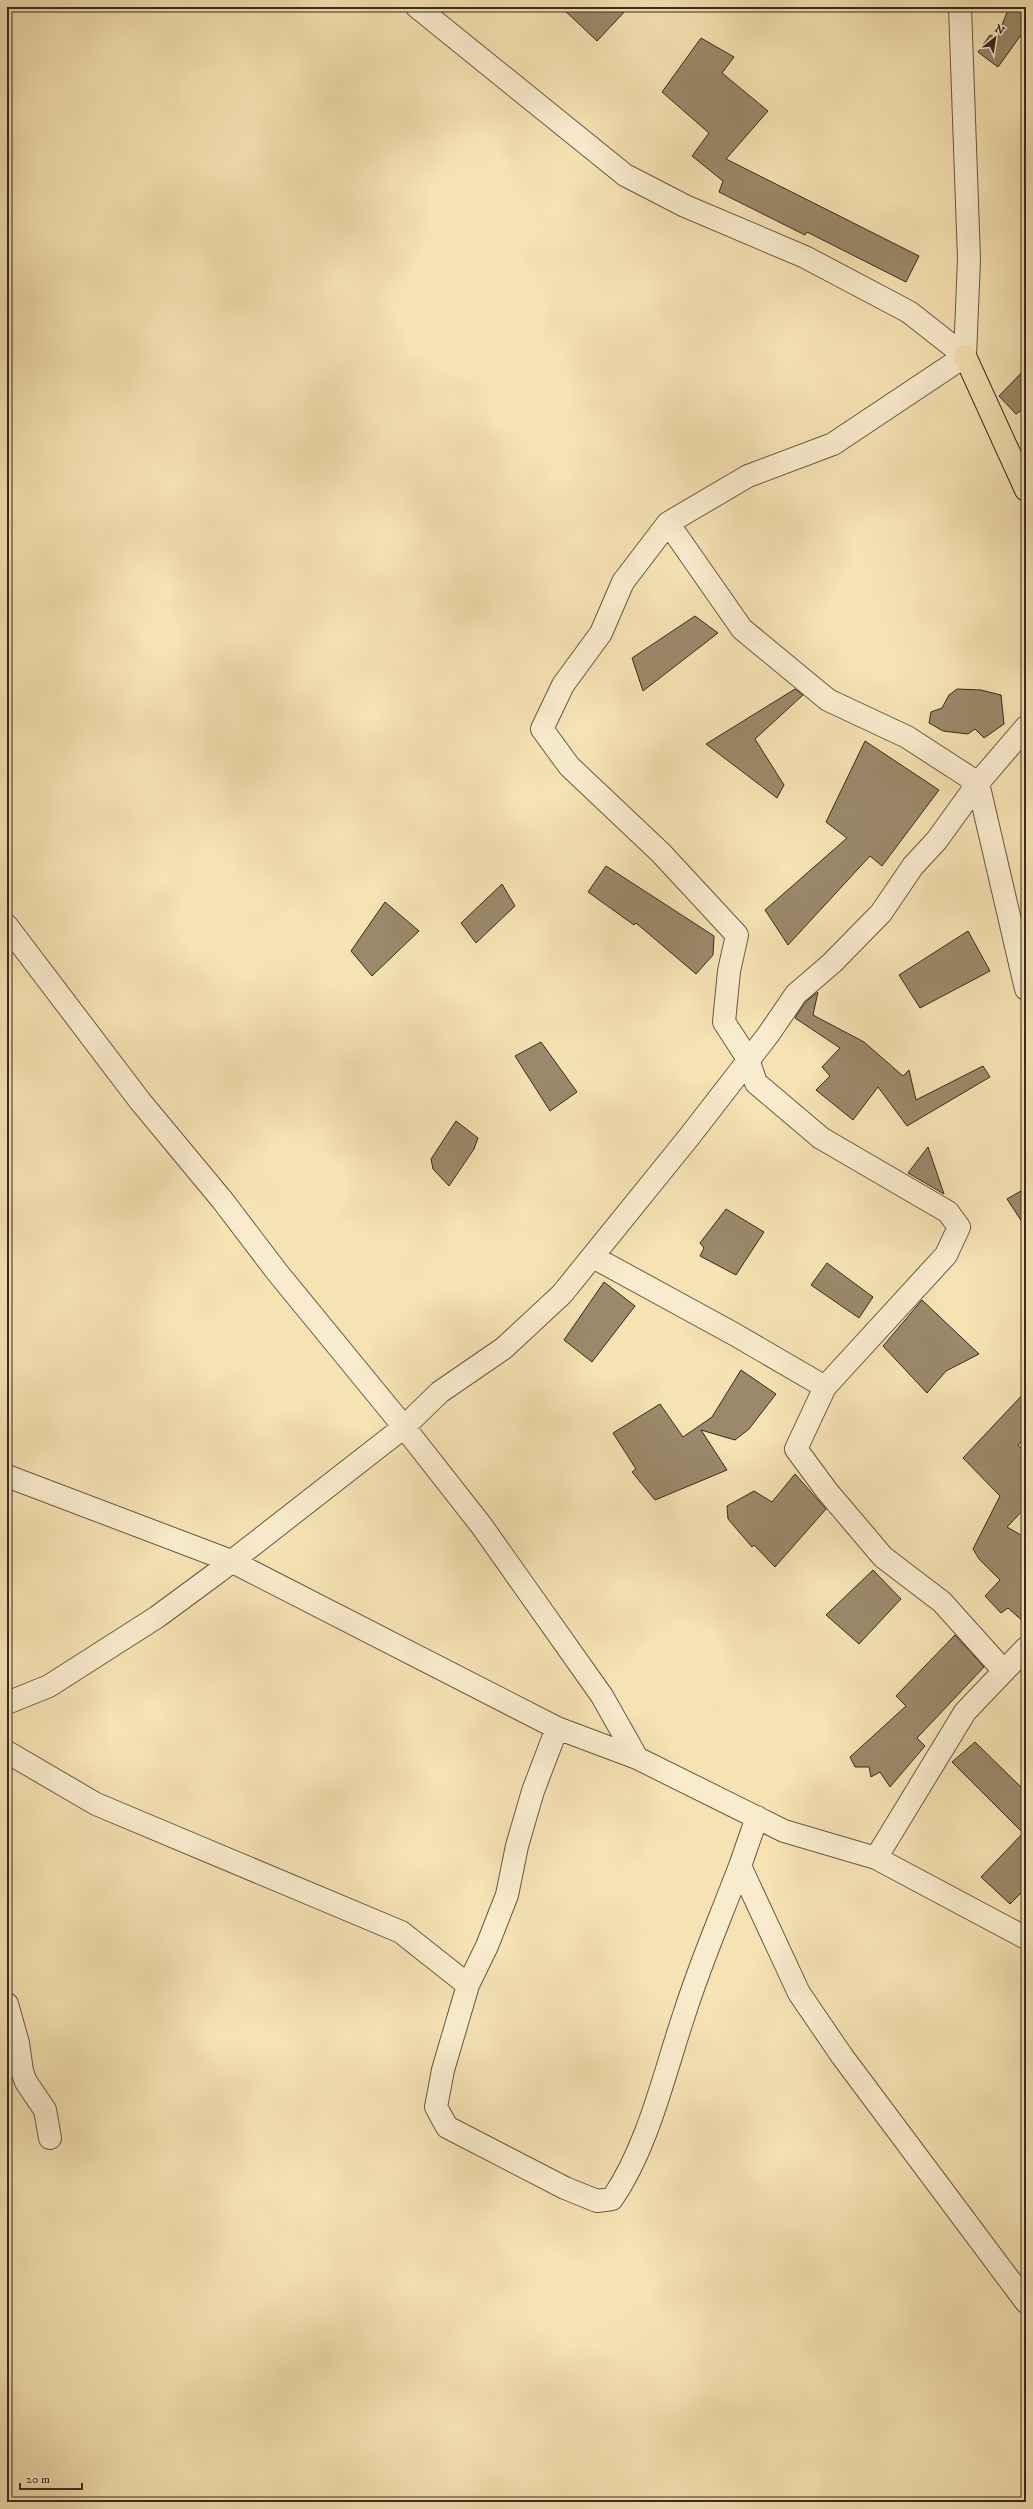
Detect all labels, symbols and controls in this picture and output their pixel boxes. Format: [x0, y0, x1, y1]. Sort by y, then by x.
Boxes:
north arrow [975, 18, 1015, 58]
text: N [992, 22, 1007, 39]
scale bar [20, 2465, 82, 2491]
text: 20 m [26, 2472, 50, 2487]

